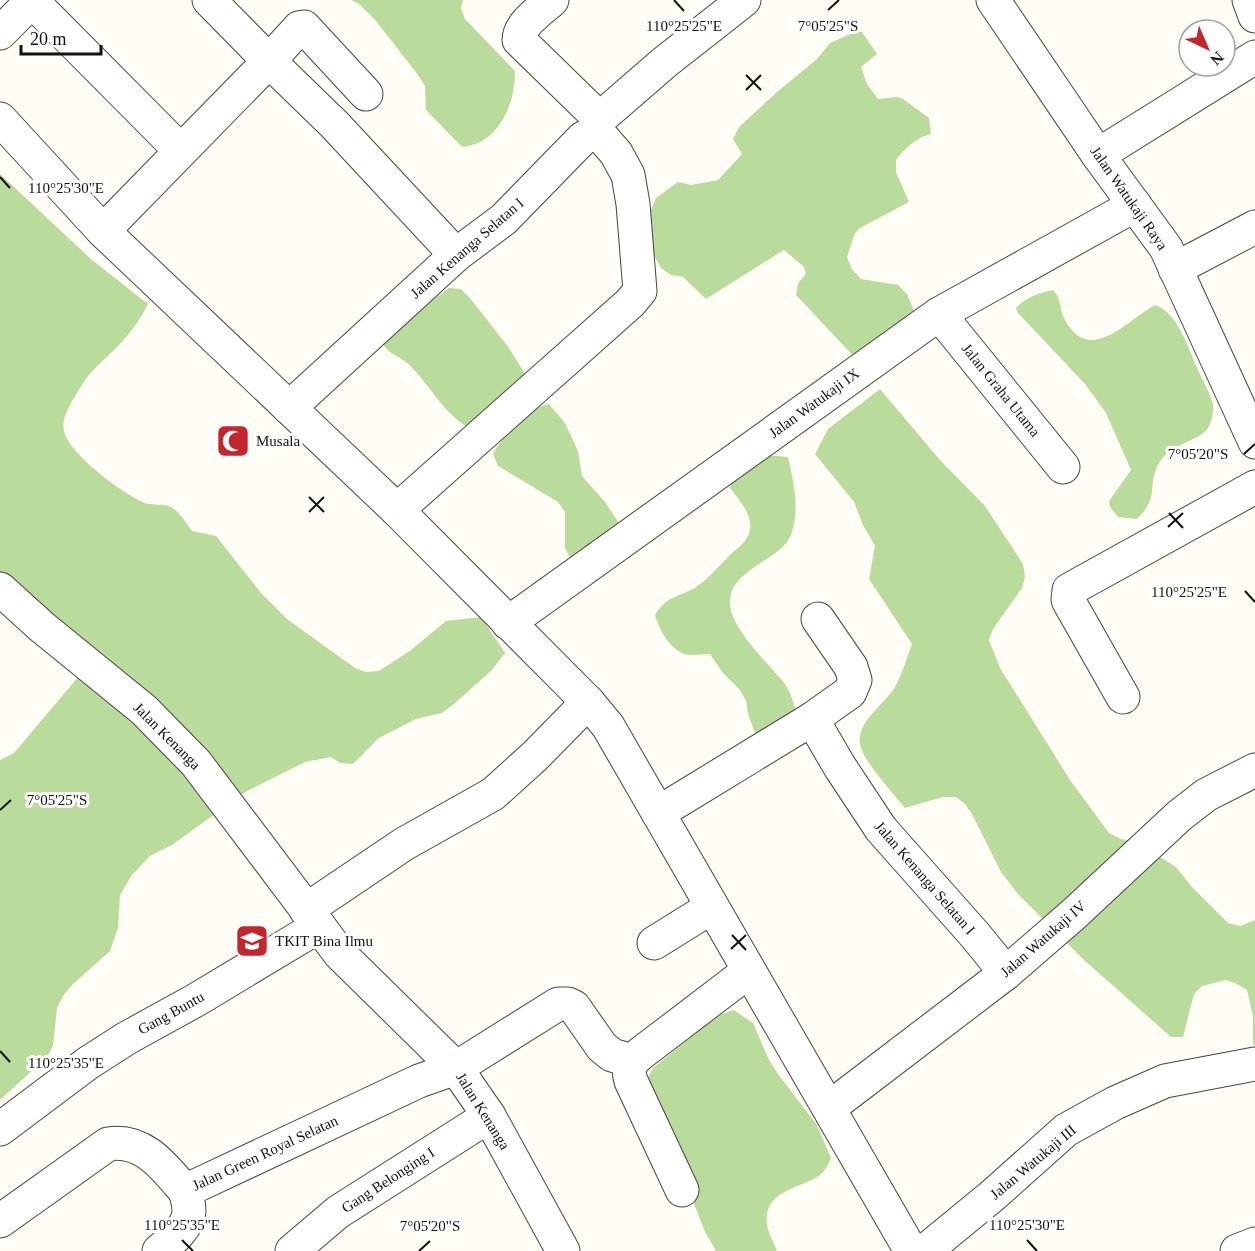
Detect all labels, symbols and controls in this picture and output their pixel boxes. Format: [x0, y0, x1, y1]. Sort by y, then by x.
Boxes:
scale bar [21, 18, 100, 56]
text: 110°25'25"E [646, 18, 722, 34]
text: 7°05'25"S [798, 18, 858, 34]
north arrow [1177, 18, 1237, 78]
text: 20 m [30, 29, 67, 49]
text: N [1207, 48, 1227, 69]
street label: Jalan Watukaji Raya [1087, 143, 1171, 253]
text: 110°25'30"E [28, 180, 104, 196]
street label: Jalan Kenanga Selatan I [407, 195, 527, 301]
street label: Jalan Graha Utama [959, 340, 1044, 440]
street label: Jalan Watukaji IX [766, 365, 862, 441]
mosque icon: Musala [215, 423, 251, 459]
place label: Musala [256, 433, 301, 449]
text: 7°05'20"S [1168, 446, 1228, 462]
text: 110°25'25"E [1151, 584, 1227, 600]
street label: Jalan Kenanga [130, 699, 204, 773]
text: 7°05'25"S [27, 792, 87, 808]
street label: Jalan Kenanga Selatan I [872, 818, 978, 938]
street label: Jalan Watukaji IV [997, 898, 1089, 980]
school or university icon: TKIT Bina Ilmu [234, 923, 270, 959]
place label: TKIT Bina Ilmu [275, 933, 374, 949]
street label: Gang Buntu [135, 988, 207, 1038]
text: 110°25'35"E [28, 1055, 104, 1071]
street label: Jalan Kenanga [453, 1069, 513, 1153]
street label: Jalan Green Royal Selatan [190, 1112, 341, 1194]
street label: Jalan Watukaji III [987, 1122, 1079, 1202]
street label: Gang Belonging I [339, 1144, 437, 1216]
text: 110°25'35"E [144, 1217, 220, 1233]
text: 110°25'30"E [989, 1217, 1065, 1233]
text: 7°05'20"S [400, 1218, 460, 1234]

